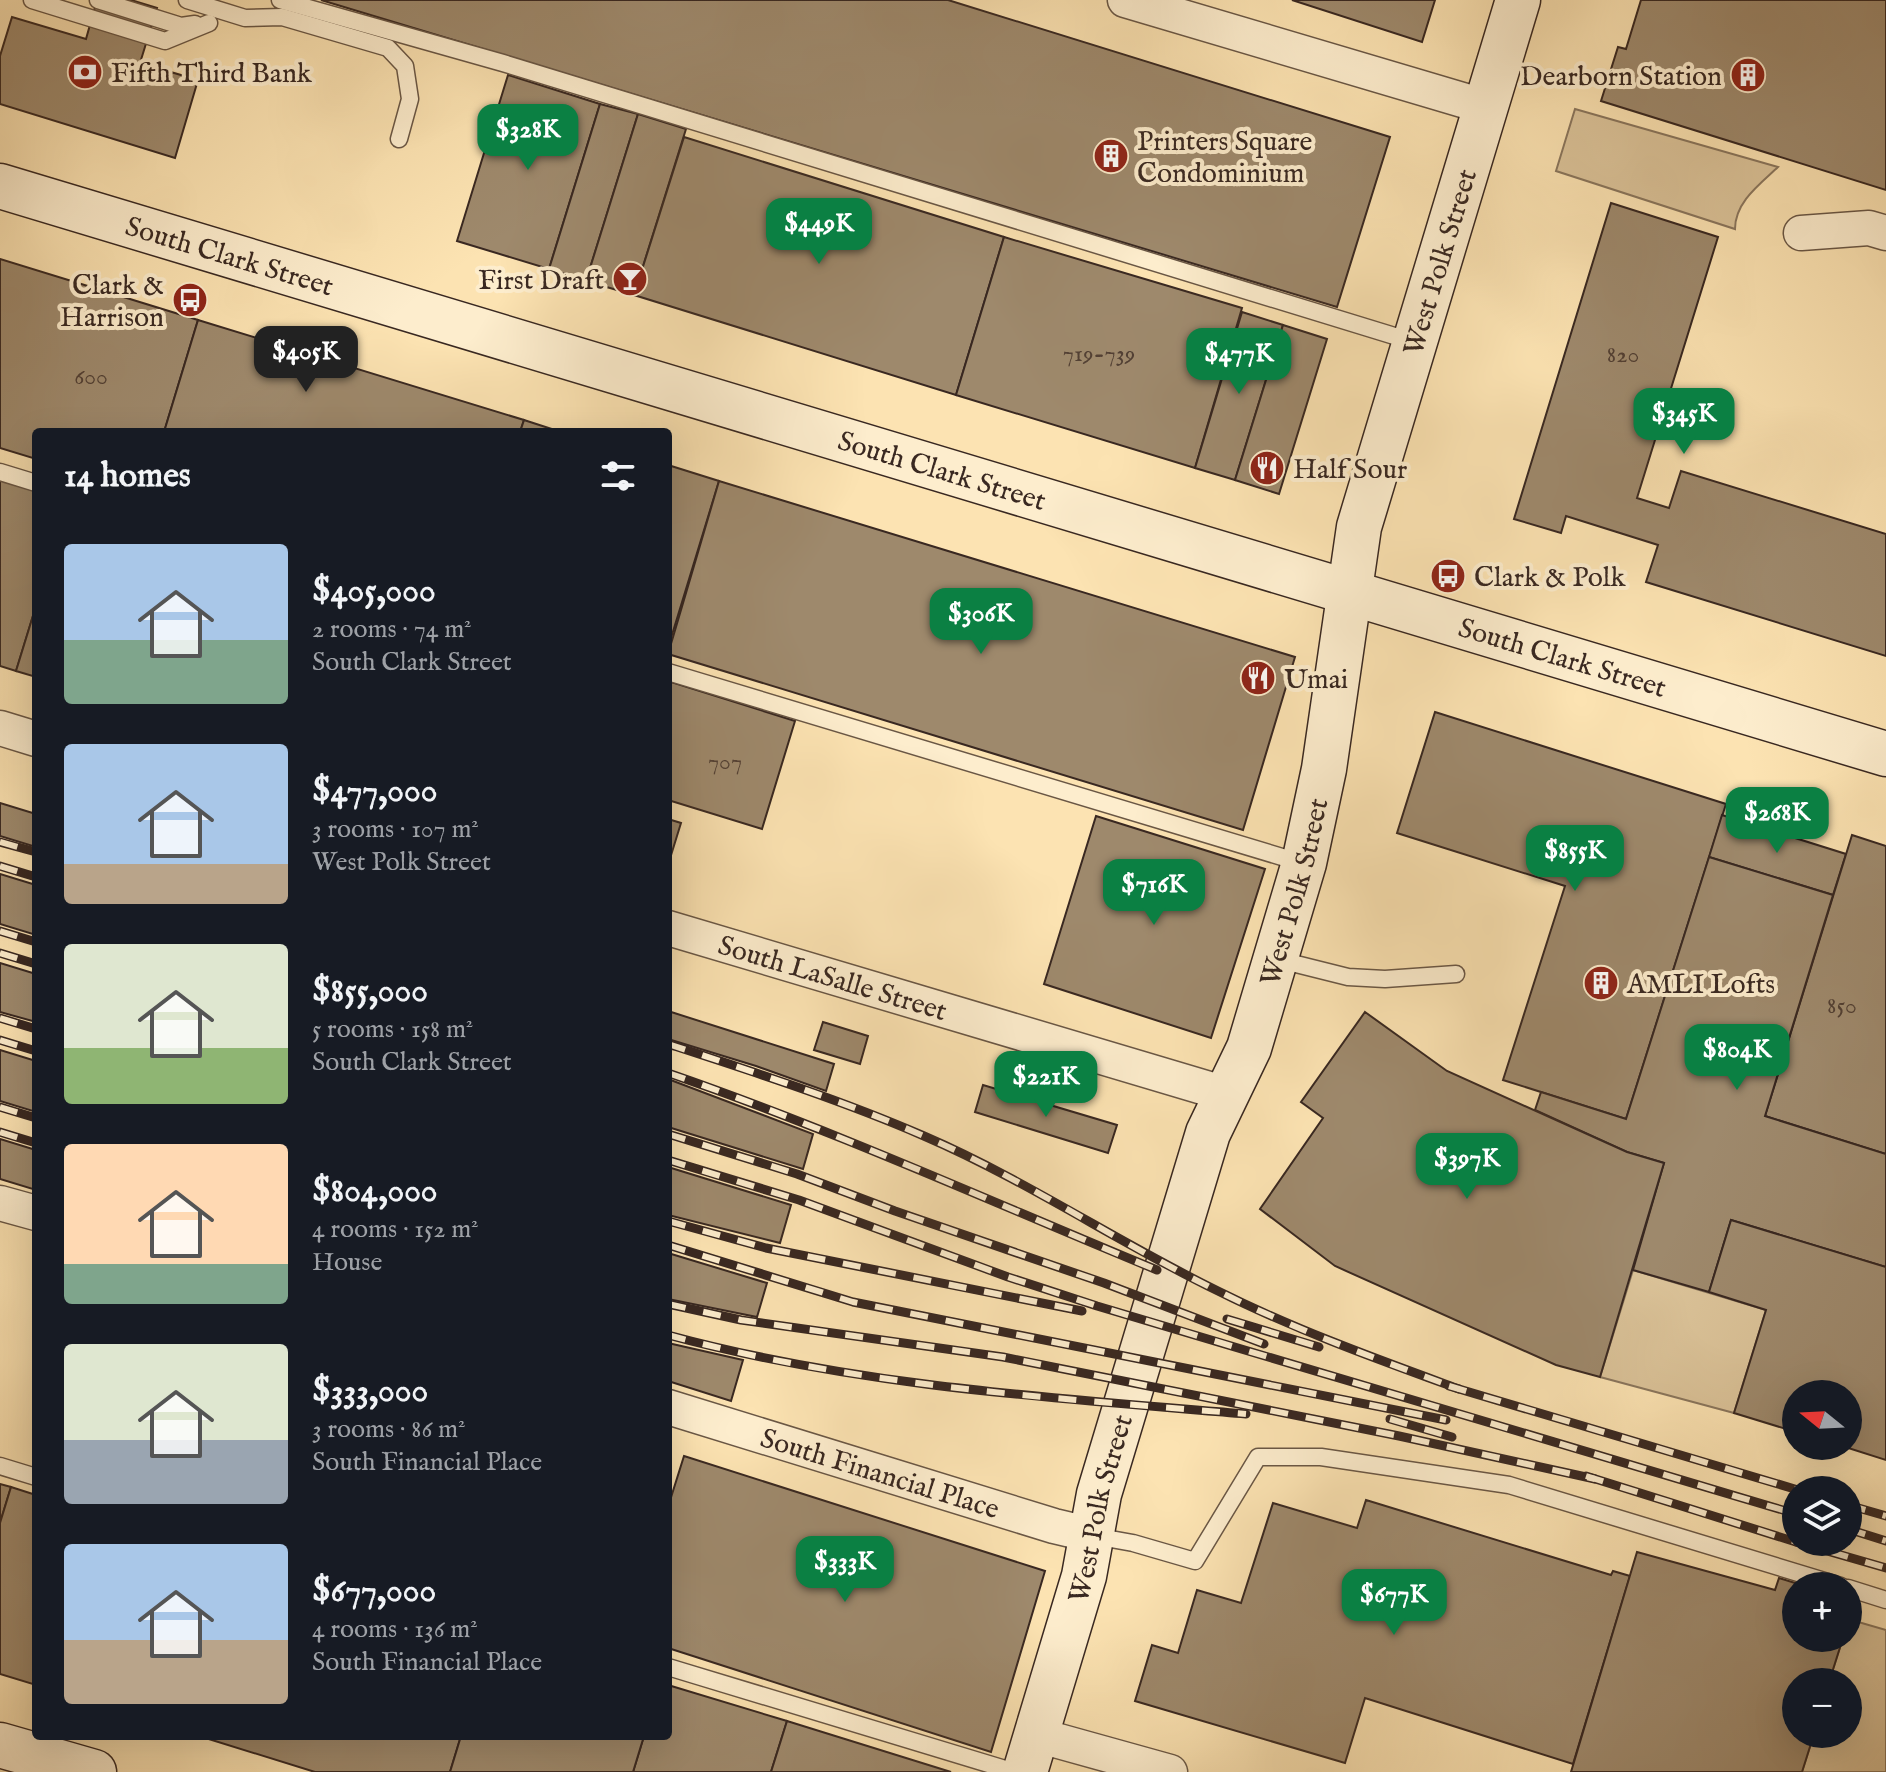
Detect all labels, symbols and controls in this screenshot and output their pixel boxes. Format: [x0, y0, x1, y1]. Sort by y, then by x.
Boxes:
bank icon: Fifth Third Bank [66, 53, 104, 91]
building icon: Dearborn Station [1729, 56, 1767, 94]
place label: Fifth Third Bank [111, 57, 313, 92]
place label: Dearborn Station [1520, 60, 1722, 95]
pin: $328K [472, 104, 584, 172]
text: $328K [495, 113, 561, 146]
place label: Printers Square Condominium [1137, 125, 1313, 192]
building icon: Printers Square Condominium [1092, 137, 1130, 175]
street label: West Polk Street [1397, 165, 1486, 360]
pin: $449K [763, 198, 875, 266]
text: $449K [784, 207, 854, 240]
street label: South Clark Street [121, 210, 338, 306]
bar icon: First Draft [611, 260, 649, 298]
place label: First Draft [478, 264, 604, 299]
place label: Clark & Harrison [60, 269, 164, 336]
bus stop icon: Clark & Harrison [171, 281, 209, 319]
pin: $405K [250, 326, 362, 394]
pin: $477K [1183, 328, 1295, 396]
text: $405K [272, 335, 340, 368]
text: $477K [1204, 337, 1274, 370]
house number: 719-739 [1063, 339, 1135, 370]
house number: 820 [1607, 340, 1639, 371]
house number: 600 [74, 362, 108, 393]
pin: $345K [1628, 388, 1740, 456]
text: $345K [1652, 397, 1716, 430]
street label: South Clark Street [833, 424, 1050, 520]
restaurant icon: Half Sour [1248, 449, 1286, 487]
place label: Half Sour [1293, 453, 1407, 488]
icon: filters [596, 454, 640, 498]
text: 14 homes [64, 455, 191, 498]
bus stop icon: Clark & Polk [1429, 557, 1467, 595]
place label: Clark & Polk [1474, 561, 1627, 596]
text: $405,000 [312, 570, 436, 613]
icon: home [128, 576, 224, 672]
pin: $306K [925, 588, 1037, 656]
text: $306K [948, 597, 1014, 630]
street label: South Clark Street [1454, 611, 1670, 707]
text: 2 rooms · 74 m² [312, 613, 472, 646]
text: South Clark Street [312, 646, 512, 679]
restaurant icon: Umai [1239, 659, 1277, 697]
place label: Umai [1284, 663, 1348, 698]
house number: 707 [708, 747, 742, 778]
text: $477,000 [312, 770, 437, 813]
icon: home [128, 776, 224, 872]
pin: $268K [1721, 787, 1833, 855]
street label: West Polk Street [1253, 795, 1337, 990]
text: $268K [1744, 796, 1810, 829]
text: 3 rooms · 107 m² [312, 813, 479, 846]
pin: $855K [1519, 825, 1631, 893]
text: $855K [1544, 834, 1606, 867]
text: West Polk Street [312, 846, 491, 879]
pin: $716K [1098, 859, 1210, 927]
text: $716K [1121, 868, 1187, 901]
street label: South LaSalle Street [714, 929, 951, 1030]
building icon: AMLI Lofts [1582, 964, 1620, 1002]
place label: AMLI Lofts [1626, 968, 1775, 1003]
text: $855,000 [312, 970, 428, 1013]
icon: home [128, 976, 224, 1072]
house number: 850 [1827, 991, 1857, 1022]
text: 5 rooms · 158 m² [312, 1013, 473, 1046]
pin: $804K [1681, 1024, 1793, 1092]
text: $804K [1703, 1033, 1771, 1066]
text: South Clark Street [312, 1046, 512, 1079]
pin: $221K [990, 1051, 1102, 1119]
text: $221K [1012, 1060, 1080, 1093]
pin: $397K [1411, 1133, 1523, 1201]
text: $397K [1434, 1142, 1500, 1175]
text: $804,000 [312, 1170, 438, 1213]
icon: home [128, 1176, 224, 1272]
text: 4 rooms · 152 m² [312, 1213, 479, 1246]
text: House [312, 1246, 382, 1279]
text: $333,000 [312, 1370, 428, 1413]
icon: home [128, 1376, 224, 1472]
north arrow [1782, 1380, 1862, 1460]
map controls [1782, 1380, 1862, 1748]
street label: West Polk Street [1062, 1410, 1142, 1608]
text: 3 rooms · 86 m² [312, 1413, 465, 1446]
street label: South Financial Place [756, 1422, 1003, 1528]
text: South Financial Place [312, 1446, 542, 1479]
button: layers [1782, 1476, 1862, 1556]
pin: $333K [789, 1536, 901, 1604]
text: $333K [814, 1545, 876, 1578]
pin: $677K [1338, 1569, 1450, 1637]
text: $677,000 [312, 1570, 436, 1613]
button: + [1782, 1572, 1862, 1652]
icon: home [128, 1576, 224, 1672]
text: $677K [1360, 1578, 1428, 1611]
text: 4 rooms · 136 m² [312, 1613, 478, 1646]
text: South Financial Place [312, 1646, 542, 1679]
button: − [1782, 1668, 1862, 1748]

